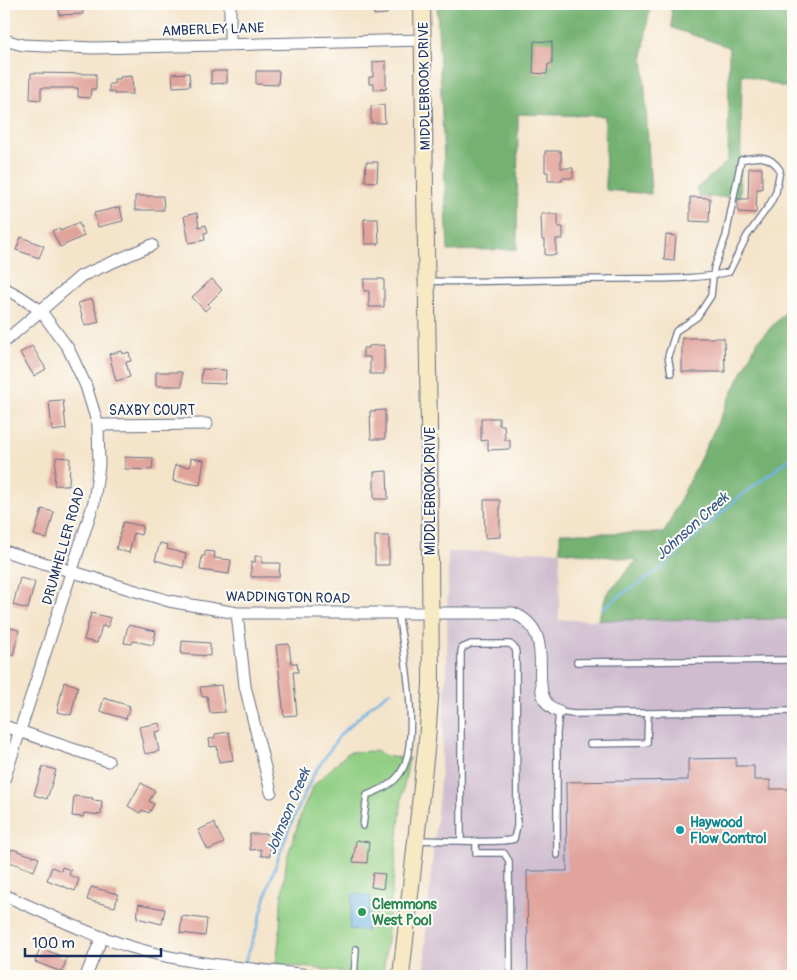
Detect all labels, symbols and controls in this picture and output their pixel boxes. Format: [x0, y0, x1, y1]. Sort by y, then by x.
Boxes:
street label: AMBERLEY LANE [161, 19, 265, 40]
street label: MIDDLEBROOK DRIVE [415, 22, 434, 150]
street label: SAXBY COURT [109, 402, 195, 419]
street label: MIDDLEBROOK DRIVE [422, 427, 439, 555]
street label: DRUMHELLER ROAD [39, 485, 88, 607]
water label: Johnson Creek [652, 487, 734, 564]
street label: WADDINGTON ROAD [226, 588, 351, 607]
water label: Johnson Creek [262, 763, 316, 857]
place label: Haywood Flow Control [690, 814, 767, 847]
marker: Haywood Flow Control [674, 824, 686, 836]
place label: Clemmons West Pool [372, 896, 438, 929]
marker: Clemmons West Pool [356, 906, 368, 918]
scale bar [25, 925, 161, 957]
text: 100 m [32, 934, 75, 953]

